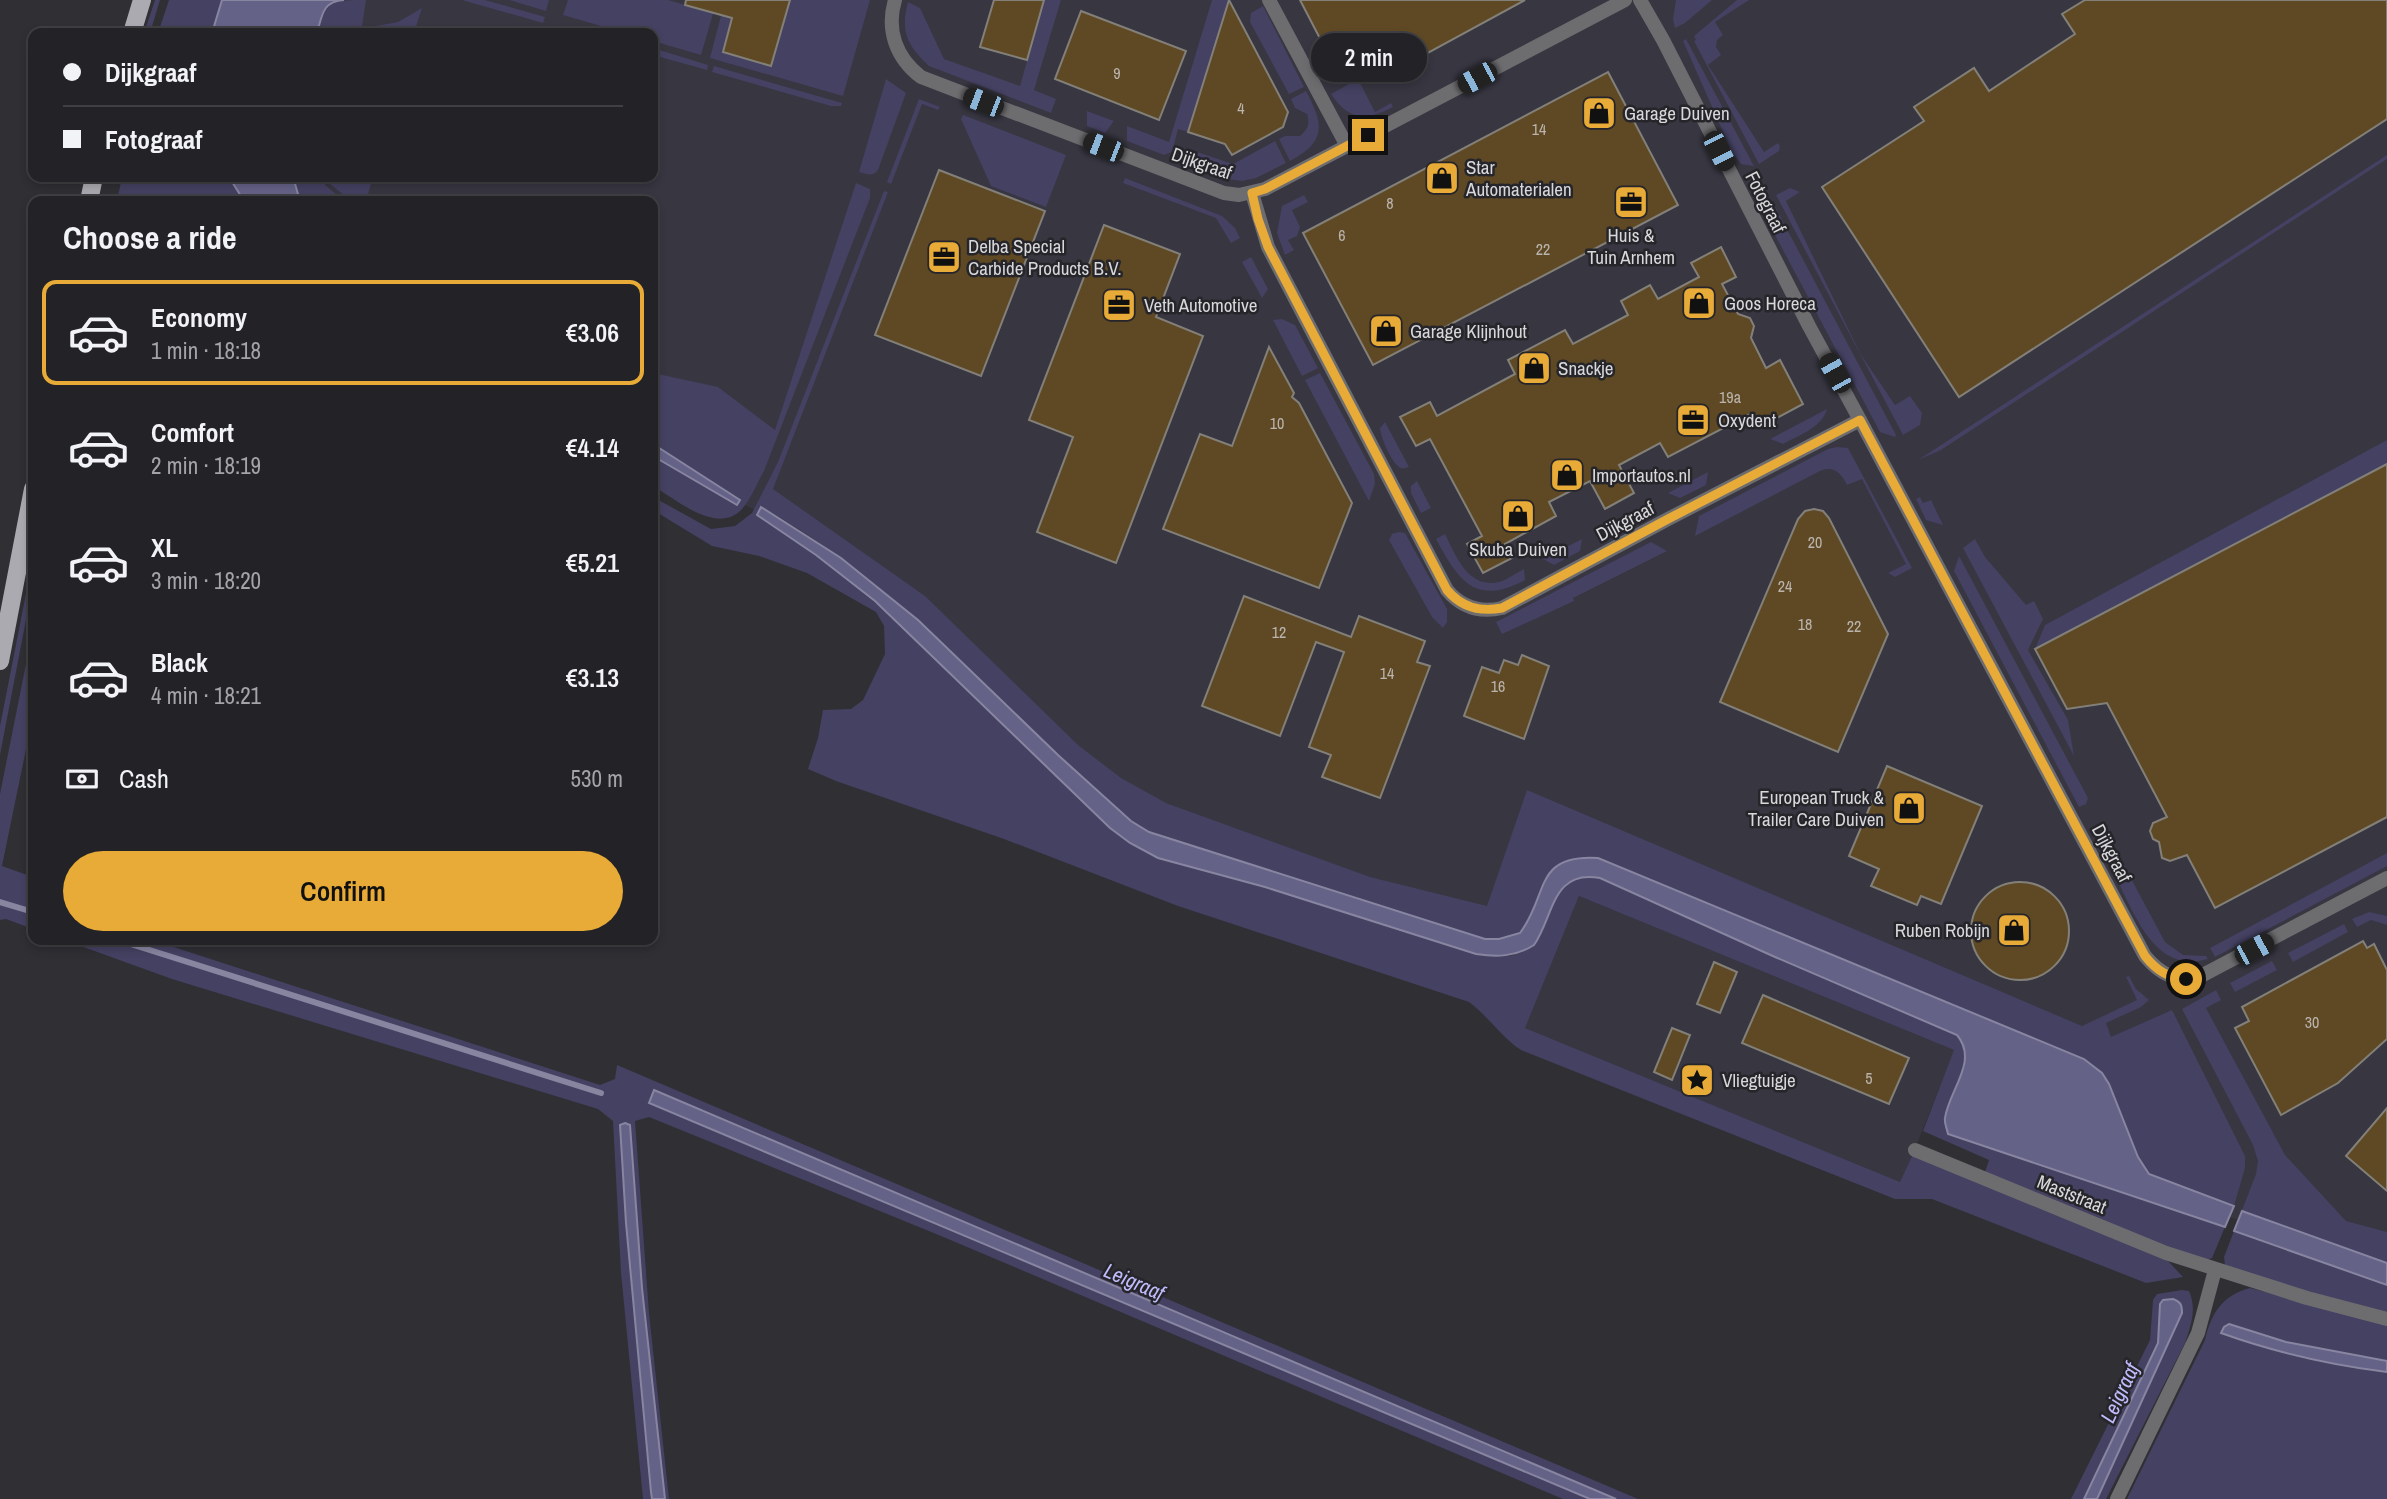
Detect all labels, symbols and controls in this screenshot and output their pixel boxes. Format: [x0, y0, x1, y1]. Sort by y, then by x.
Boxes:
callout: 2 min [1310, 33, 1426, 82]
text: 2 min [1345, 42, 1393, 73]
text: Dijkgraaf [105, 55, 196, 90]
car [1454, 59, 1501, 97]
house number: 9 [1113, 62, 1121, 84]
car [960, 85, 1007, 119]
shop icon: Garage Duiven [1580, 94, 1618, 132]
house number: 4 [1237, 97, 1245, 119]
place label: Garage Duiven [1624, 100, 1730, 126]
house number: 14 [1532, 118, 1546, 140]
route end [1352, 119, 1384, 151]
text: Fotograaf [105, 122, 202, 157]
car [1701, 128, 1738, 174]
car [1080, 130, 1127, 164]
street label: Dijkgraaf [1168, 141, 1236, 186]
place label: Star Automaterialen [1465, 154, 1572, 202]
shop icon: Star Automaterialen [1423, 159, 1461, 197]
street label: Fotograaf [1739, 167, 1793, 238]
office icon: Huis & Tuin Arnhem [1612, 183, 1650, 221]
house number: 8 [1386, 192, 1394, 214]
text: Choose a ride [63, 216, 237, 259]
place label: Huis & Tuin Arnhem [1587, 222, 1675, 270]
house number: 6 [1338, 224, 1346, 246]
place label: Delba Special Carbide Products B.V. [968, 233, 1122, 281]
office icon: Delba Special Carbide Products B.V. [925, 238, 963, 276]
house number: 22 [1536, 238, 1550, 260]
shop icon: Goos Horeca [1680, 284, 1718, 322]
office icon: Veth Automotive [1100, 286, 1138, 324]
place label: Goos Horeca [1724, 290, 1816, 316]
place label: Veth Automotive [1144, 292, 1258, 318]
text: Economy [151, 300, 247, 335]
icon: car [67, 301, 130, 364]
shop icon: Garage Klijnhout [1367, 312, 1405, 350]
text: €3.06 [566, 315, 619, 350]
place label: Garage Klijnhout [1410, 318, 1528, 344]
text: 1 min · 18:18 [151, 335, 261, 366]
shop icon: Snackje [1515, 349, 1553, 387]
car [1816, 350, 1855, 396]
place label: Snackje [1558, 355, 1613, 381]
house number: 19a [1719, 386, 1742, 408]
office icon: Oxydent [1674, 401, 1712, 439]
place label: Oxydent [1718, 407, 1777, 433]
house number: 10 [1270, 412, 1284, 434]
text: Comfort [151, 415, 234, 450]
icon: car [67, 416, 130, 479]
text: €4.14 [566, 430, 619, 465]
text: 2 min · 18:19 [151, 450, 261, 481]
shop icon: Importautos.nl [1548, 456, 1586, 494]
place label: Importautos.nl [1592, 462, 1691, 488]
street label: Dijkgraaf [1591, 495, 1659, 547]
shop icon: Skuba Duiven [1499, 497, 1537, 535]
text: XL [151, 530, 178, 565]
icon: car [67, 531, 130, 594]
house number: 20 [1808, 531, 1822, 553]
place label: Skuba Duiven [1469, 536, 1567, 562]
text: €5.21 [566, 545, 619, 580]
text: 3 min · 18:20 [151, 565, 261, 596]
house number: 24 [1778, 575, 1792, 597]
house number: 18 [1798, 613, 1812, 635]
house number: 22 [1847, 615, 1861, 637]
house number: 12 [1272, 621, 1286, 643]
text: Black [151, 645, 208, 680]
icon: car [67, 646, 130, 709]
text: €3.13 [566, 660, 619, 695]
house number: 14 [1380, 662, 1394, 684]
house number: 16 [1491, 675, 1505, 697]
text: 4 min · 18:21 [151, 680, 261, 711]
icon: cash [63, 760, 101, 798]
text: Cash [119, 761, 169, 796]
text: 530 m [571, 763, 623, 794]
place label: European Truck & Trailer Care Duiven [1748, 784, 1885, 832]
shop icon: European Truck & Trailer Care Duiven [1890, 789, 1928, 827]
street label: Dijkgraaf [2086, 819, 2138, 887]
button: Confirm [63, 851, 623, 931]
shop icon: Ruben Robijn [1995, 911, 2033, 949]
place label: Ruben Robijn [1895, 917, 1990, 943]
car [2231, 930, 2278, 968]
route start [2170, 963, 2202, 995]
house number: 30 [2305, 1011, 2319, 1033]
place icon: Vliegtuigje [1678, 1061, 1716, 1099]
place label: Vliegtuigje [1722, 1067, 1796, 1093]
house number: 5 [1865, 1067, 1873, 1089]
street label: Maststraat [2033, 1168, 2111, 1220]
water label: Leigraaf [1099, 1256, 1171, 1308]
water label: Leigraaf [2093, 1356, 2147, 1428]

